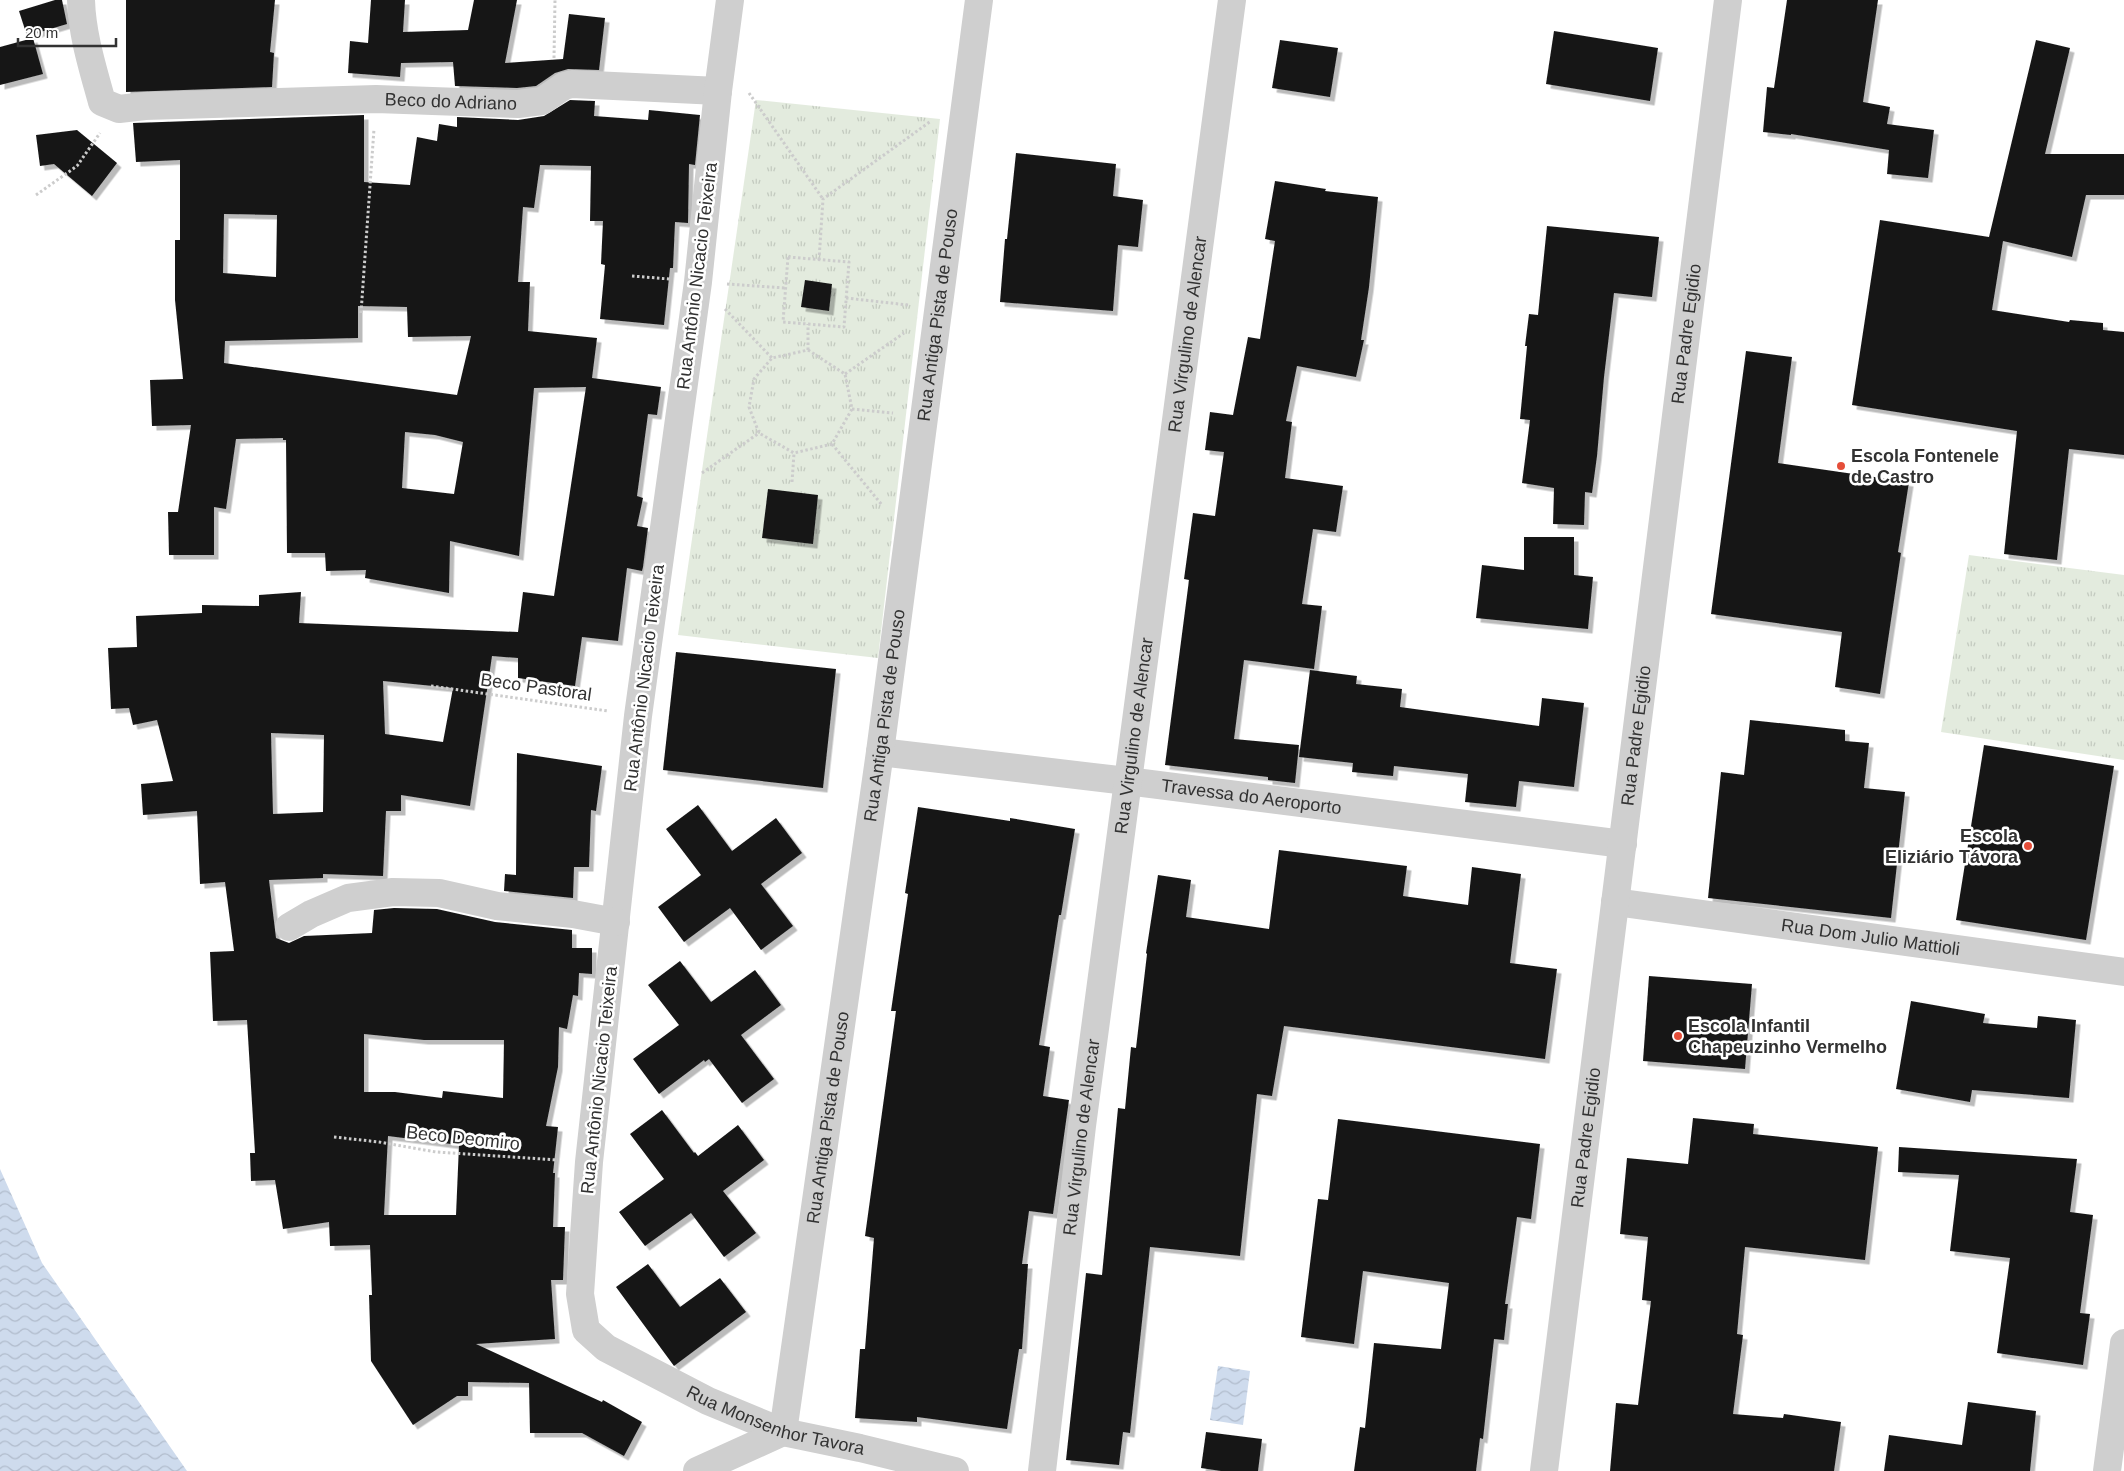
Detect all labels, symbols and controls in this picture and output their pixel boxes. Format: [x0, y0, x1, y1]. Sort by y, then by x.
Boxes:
scale bar [18, 15, 115, 47]
text: 20 m [25, 24, 58, 41]
street label: Beco do Adriano [384, 89, 517, 114]
street label: Rua Antônio Nicacio Teixeira [673, 160, 721, 391]
street label: Rua Antiga Pista de Pouso [914, 208, 961, 423]
street label: Rua Virgulino de Alencar [1164, 235, 1210, 434]
street label: Rua Padre Egidio [1668, 263, 1705, 405]
place label: Escola Fontenele de Castro [1851, 446, 1999, 487]
marker: Escola Fontenele de Castro [1835, 460, 1847, 472]
street label: Rua Antônio Nicacio Teixeira [620, 562, 668, 793]
street label: Rua Antiga Pista de Pouso [860, 608, 909, 823]
street label: Rua Virgulino de Alencar [1111, 636, 1157, 835]
street label: Rua Padre Egidio [1617, 664, 1655, 807]
street label: Beco Pastoral [479, 669, 593, 705]
street label: Travessa do Aeroporto [1160, 775, 1343, 818]
place label: Escola Eliziário Távora [1885, 826, 2019, 867]
marker: Escola Eliziário Távora [2022, 840, 2034, 852]
street label: Rua Dom Julio Mattioli [1780, 915, 1961, 959]
street label: Rua Antônio Nicacio Teixeira [577, 964, 621, 1195]
street label: Rua Antiga Pista de Pouso [803, 1010, 853, 1225]
place label: Escola Infantil Chapeuzinho Vermelho [1688, 1016, 1887, 1057]
marker: Escola Infantil Chapeuzinho Vermelho [1672, 1030, 1684, 1042]
street label: Rua Virgulino de Alencar [1059, 1038, 1103, 1237]
street label: Rua Padre Egidio [1567, 1066, 1604, 1209]
street label: Beco Deomiro [405, 1122, 521, 1154]
street label: Rua Monsenhor Tavora [683, 1382, 867, 1459]

